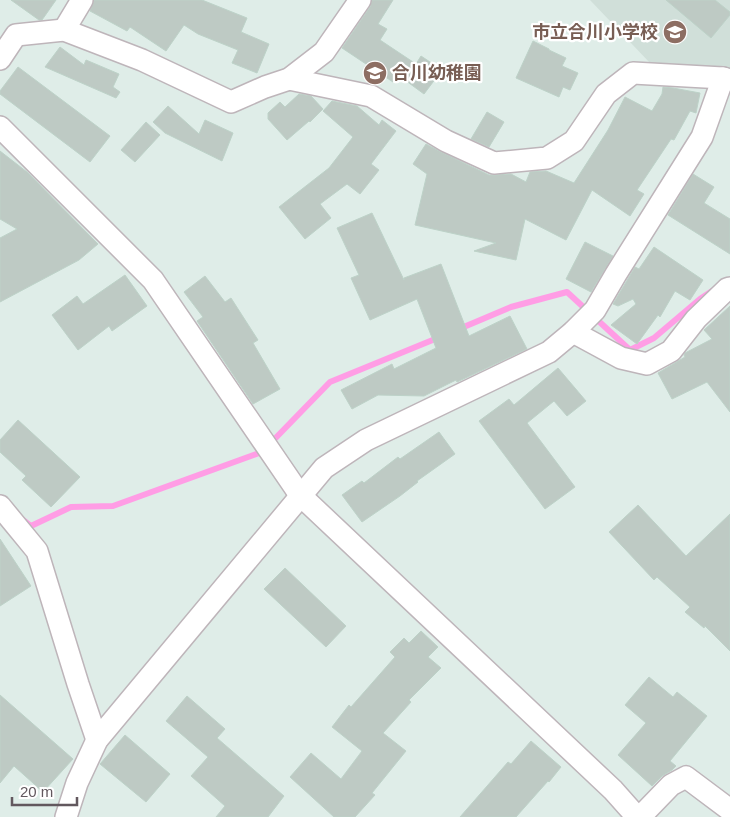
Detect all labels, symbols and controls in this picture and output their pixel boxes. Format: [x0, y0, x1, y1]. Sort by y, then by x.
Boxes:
school or university icon: 市立合川小学校 [662, 19, 688, 45]
place label: 市立合川小学校 [532, 22, 658, 42]
school or university icon: 合川幼稚園 [362, 60, 388, 86]
place label: 合川幼稚園 [392, 63, 482, 83]
scale bar [12, 774, 78, 806]
text: 20 m [20, 783, 53, 800]

